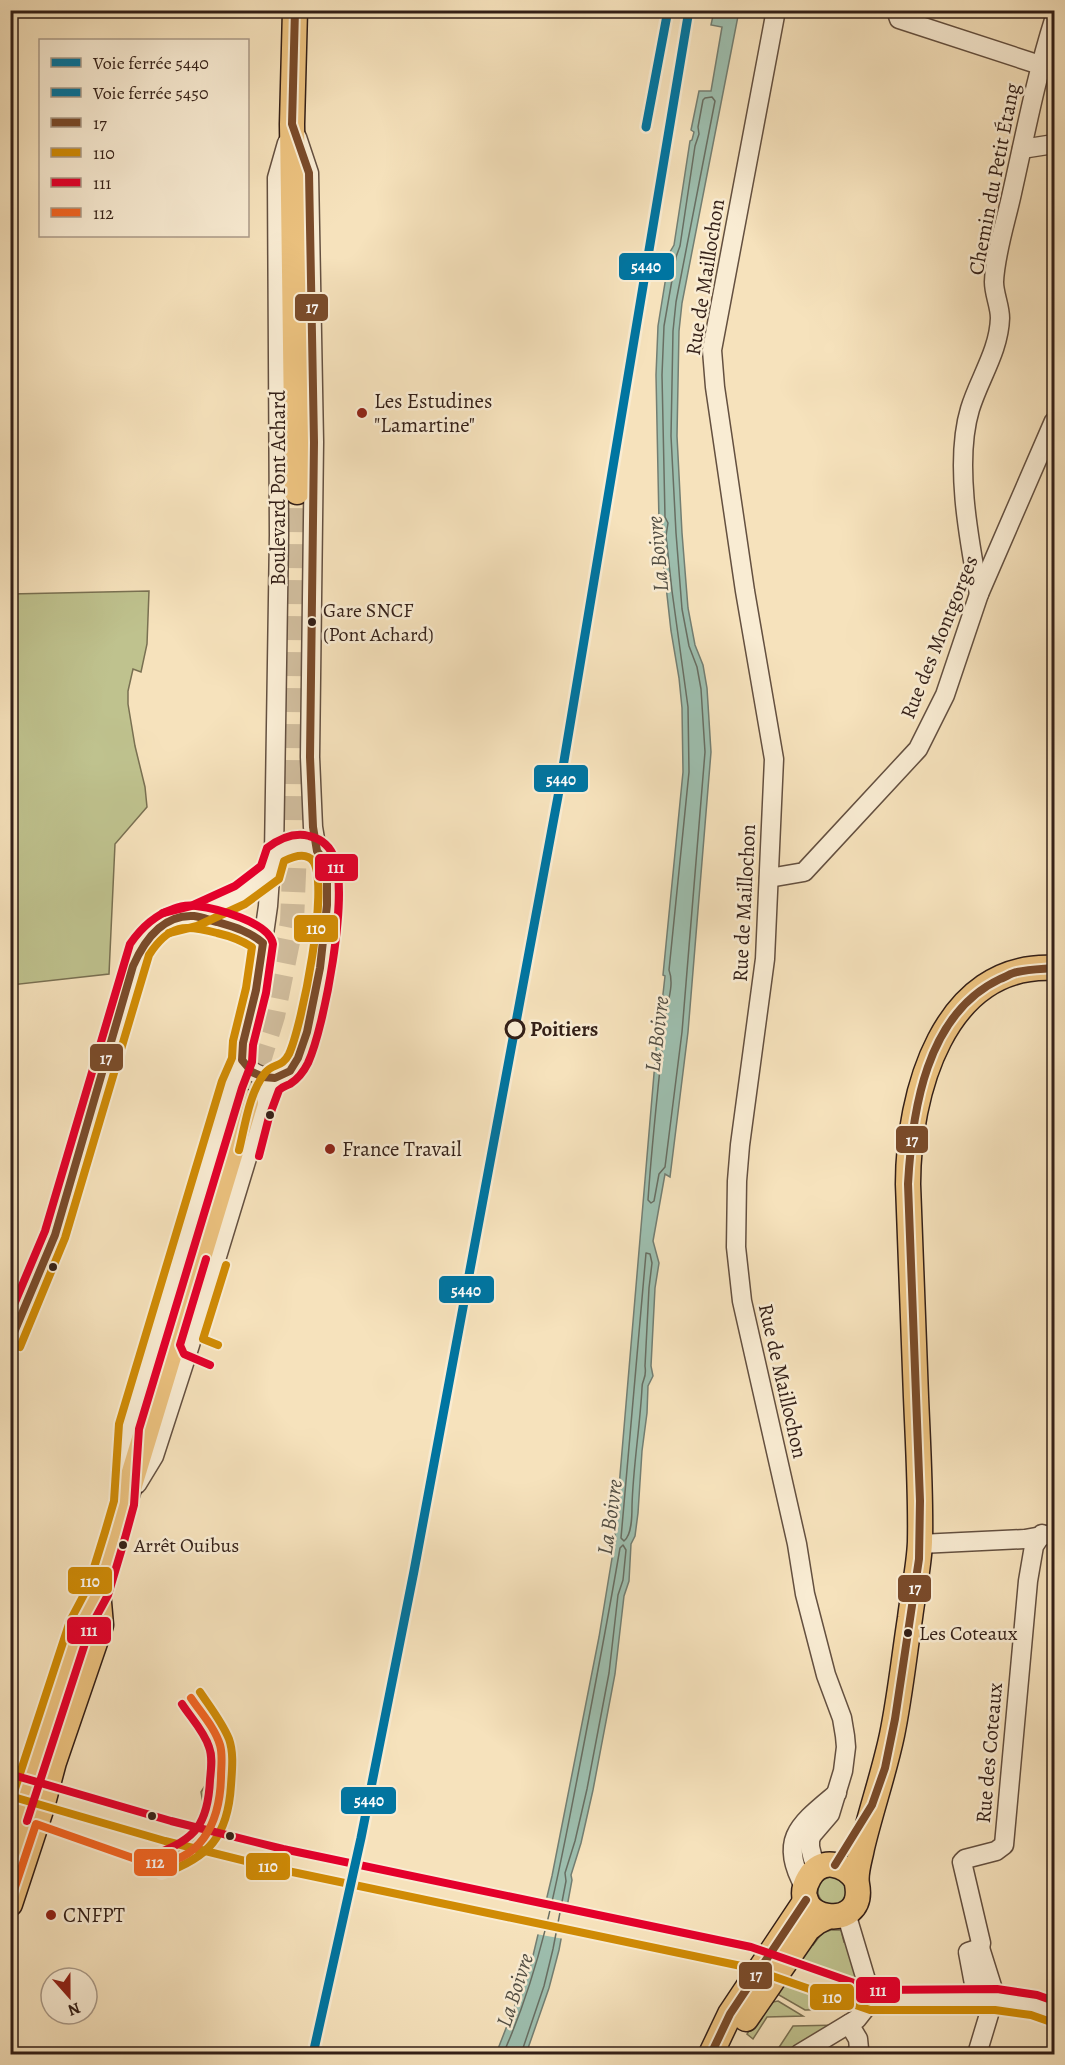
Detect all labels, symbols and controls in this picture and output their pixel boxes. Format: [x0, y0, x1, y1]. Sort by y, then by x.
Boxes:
legend [39, 39, 249, 237]
text: Voie ferrée 5440 [92, 51, 209, 75]
street label: Chemin du Petit Étang [962, 80, 1026, 277]
text: Voie ferrée 5450 [92, 81, 209, 105]
text: 17 [93, 111, 107, 135]
text: 110 [93, 141, 115, 165]
text: 111 [93, 171, 111, 195]
street label: Rue de Maillochon [679, 197, 731, 357]
text: 112 [93, 201, 114, 225]
line badge: 5440 [618, 252, 675, 281]
text: 5440 [631, 256, 661, 278]
line badge: 17 [294, 293, 329, 322]
text: 17 [306, 297, 318, 319]
place label: Les Estudines "Lamartine" [374, 387, 492, 439]
street label: Boulevard Pont Achard [264, 390, 292, 586]
marker: Les Estudines "Lamartine" [355, 406, 369, 420]
water label: La Boivre [640, 515, 676, 593]
street label: Rue des Montgorges [893, 551, 985, 723]
place label: Gare SNCF (Pont Achard) [323, 597, 434, 648]
marker: Gare SNCF (Pont Achard) [306, 616, 318, 628]
line badge: 5440 [533, 764, 589, 793]
text: 5440 [546, 769, 576, 791]
street label: Rue de Maillochon [726, 823, 762, 983]
line badge: 111 [314, 853, 359, 882]
text: 111 [327, 857, 345, 879]
line badge: 110 [293, 914, 339, 943]
text: 110 [306, 918, 326, 940]
water label: La Boivre [637, 994, 677, 1074]
place label: Poitiers [530, 1015, 598, 1043]
marker: Poitiers [505, 1019, 525, 1039]
line badge: 17 [89, 1043, 124, 1072]
text: 17 [100, 1048, 112, 1070]
unlabelled marker [264, 1109, 276, 1121]
line badge: 17 [895, 1125, 929, 1154]
text: 17 [906, 1130, 918, 1152]
place label: France Travail [342, 1135, 462, 1163]
marker: France Travail [323, 1142, 337, 1156]
unlabelled marker [47, 1261, 59, 1273]
line badge: 5440 [438, 1275, 495, 1304]
text: 5440 [451, 1280, 481, 1302]
street label: Rue de Maillochon [752, 1301, 814, 1461]
water label: La Boivre [590, 1477, 630, 1557]
place label: Arrêt Ouibus [133, 1532, 239, 1559]
marker: Arrêt Ouibus [117, 1539, 129, 1551]
line badge: 110 [67, 1566, 113, 1595]
text: 110 [80, 1571, 100, 1593]
line badge: 17 [897, 1574, 932, 1603]
text: 17 [909, 1578, 921, 1600]
line badge: 111 [66, 1616, 112, 1645]
text: 111 [80, 1620, 98, 1642]
place label: Les Coteaux [919, 1620, 1018, 1647]
marker: Les Coteaux [902, 1627, 914, 1639]
street label: Rue des Coteaux [969, 1681, 1009, 1824]
line badge: 5440 [340, 1786, 397, 1815]
text: 5440 [354, 1790, 384, 1812]
unlabelled marker [146, 1810, 158, 1822]
unlabelled marker [224, 1830, 236, 1842]
line badge: 112 [133, 1848, 178, 1877]
text: 112 [145, 1852, 165, 1874]
line badge: 110 [245, 1852, 291, 1881]
text: 110 [258, 1856, 278, 1878]
place label: CNFPT [63, 1901, 126, 1929]
marker: CNFPT [44, 1908, 58, 1922]
water label: La Boivre [489, 1949, 541, 2031]
line badge: 17 [738, 1961, 773, 1990]
text: 17 [750, 1965, 762, 1987]
north arrow [39, 1966, 99, 2026]
line badge: 111 [855, 1976, 901, 2004]
text: 111 [869, 1980, 887, 2002]
line badge: 110 [809, 1983, 855, 2011]
text: 110 [822, 1987, 842, 2009]
text: N [64, 1997, 83, 2022]

